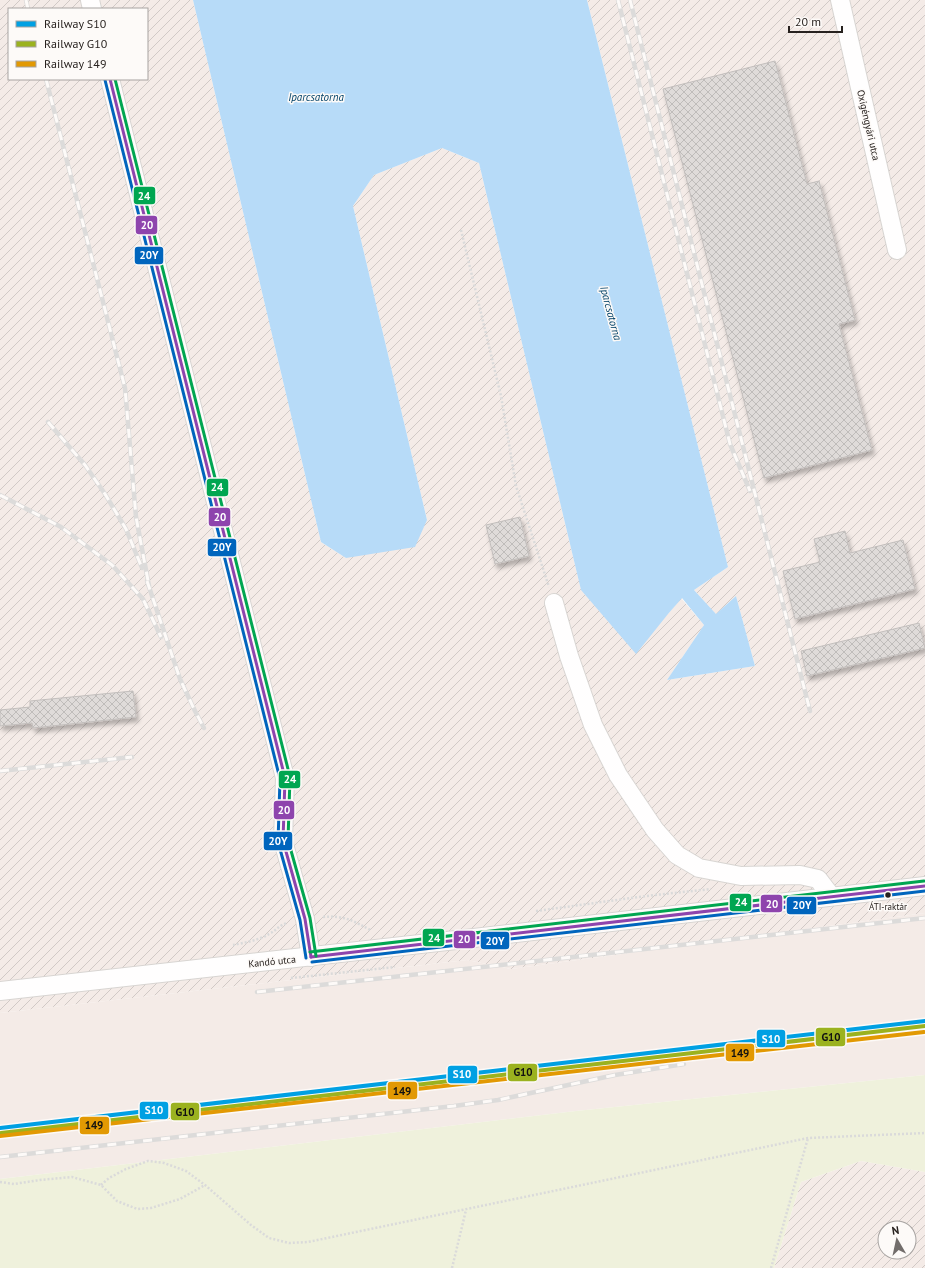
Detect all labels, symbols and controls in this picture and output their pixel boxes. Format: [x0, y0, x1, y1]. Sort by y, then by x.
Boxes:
legend [8, 8, 148, 80]
scale bar [789, 8, 842, 34]
text: 20 m [795, 14, 821, 29]
text: Railway S10 [44, 16, 107, 31]
text: Railway G10 [44, 36, 108, 51]
text: Railway 149 [44, 56, 106, 71]
street label: Oxigéngyári utca [854, 88, 883, 162]
water label: Iparcsatorna [288, 90, 344, 104]
line badge: 24 [133, 186, 156, 205]
text: 24 [138, 189, 151, 203]
line badge: 20 [135, 215, 158, 235]
text: 20 [141, 218, 153, 232]
line badge: 20Y [134, 246, 164, 265]
text: 20Y [140, 248, 159, 262]
water label: Iparcsatorna [597, 284, 625, 342]
line badge: 24 [206, 478, 229, 497]
text: 24 [211, 480, 224, 494]
line badge: 20 [208, 507, 231, 527]
text: 20 [214, 510, 226, 524]
line badge: 20Y [207, 538, 237, 557]
text: 20Y [213, 540, 232, 554]
line badge: 24 [278, 770, 301, 789]
text: 24 [284, 772, 297, 786]
line badge: 20 [273, 800, 295, 820]
text: 20 [278, 803, 290, 817]
line badge: 20Y [263, 831, 293, 851]
text: 20Y [269, 834, 288, 848]
marker: ÁTI-raktár [883, 890, 893, 900]
line badge: 24 [729, 893, 752, 912]
line badge: 20 [760, 894, 783, 913]
text: 24 [735, 895, 748, 909]
line badge: 20Y [786, 896, 817, 915]
text: 20 [766, 897, 778, 911]
text: 20Y [793, 898, 812, 912]
place label: ÁTI-raktár [869, 901, 907, 912]
line badge: 24 [422, 928, 445, 947]
line badge: 20 [453, 930, 476, 949]
text: 24 [428, 931, 441, 945]
line badge: 20Y [480, 931, 510, 950]
text: 20 [458, 932, 470, 946]
text: 20Y [486, 934, 505, 948]
street label: Kandó utca [248, 953, 297, 970]
line badge: G10 [815, 1027, 846, 1047]
line badge: S10 [756, 1029, 786, 1048]
text: G10 [821, 1030, 841, 1044]
text: S10 [762, 1032, 780, 1046]
line badge: 149 [725, 1043, 755, 1062]
text: 149 [731, 1046, 749, 1060]
line badge: G10 [507, 1063, 538, 1082]
line badge: S10 [447, 1065, 478, 1084]
text: G10 [513, 1065, 533, 1079]
text: S10 [453, 1067, 471, 1081]
line badge: 149 [387, 1081, 418, 1100]
text: 149 [393, 1084, 411, 1098]
line badge: S10 [139, 1101, 169, 1120]
line badge: G10 [170, 1102, 200, 1121]
text: S10 [145, 1103, 163, 1117]
text: G10 [175, 1105, 195, 1119]
line badge: 149 [79, 1116, 110, 1135]
text: 149 [85, 1118, 103, 1132]
north arrow [877, 1220, 917, 1260]
text: N [891, 1223, 900, 1238]

